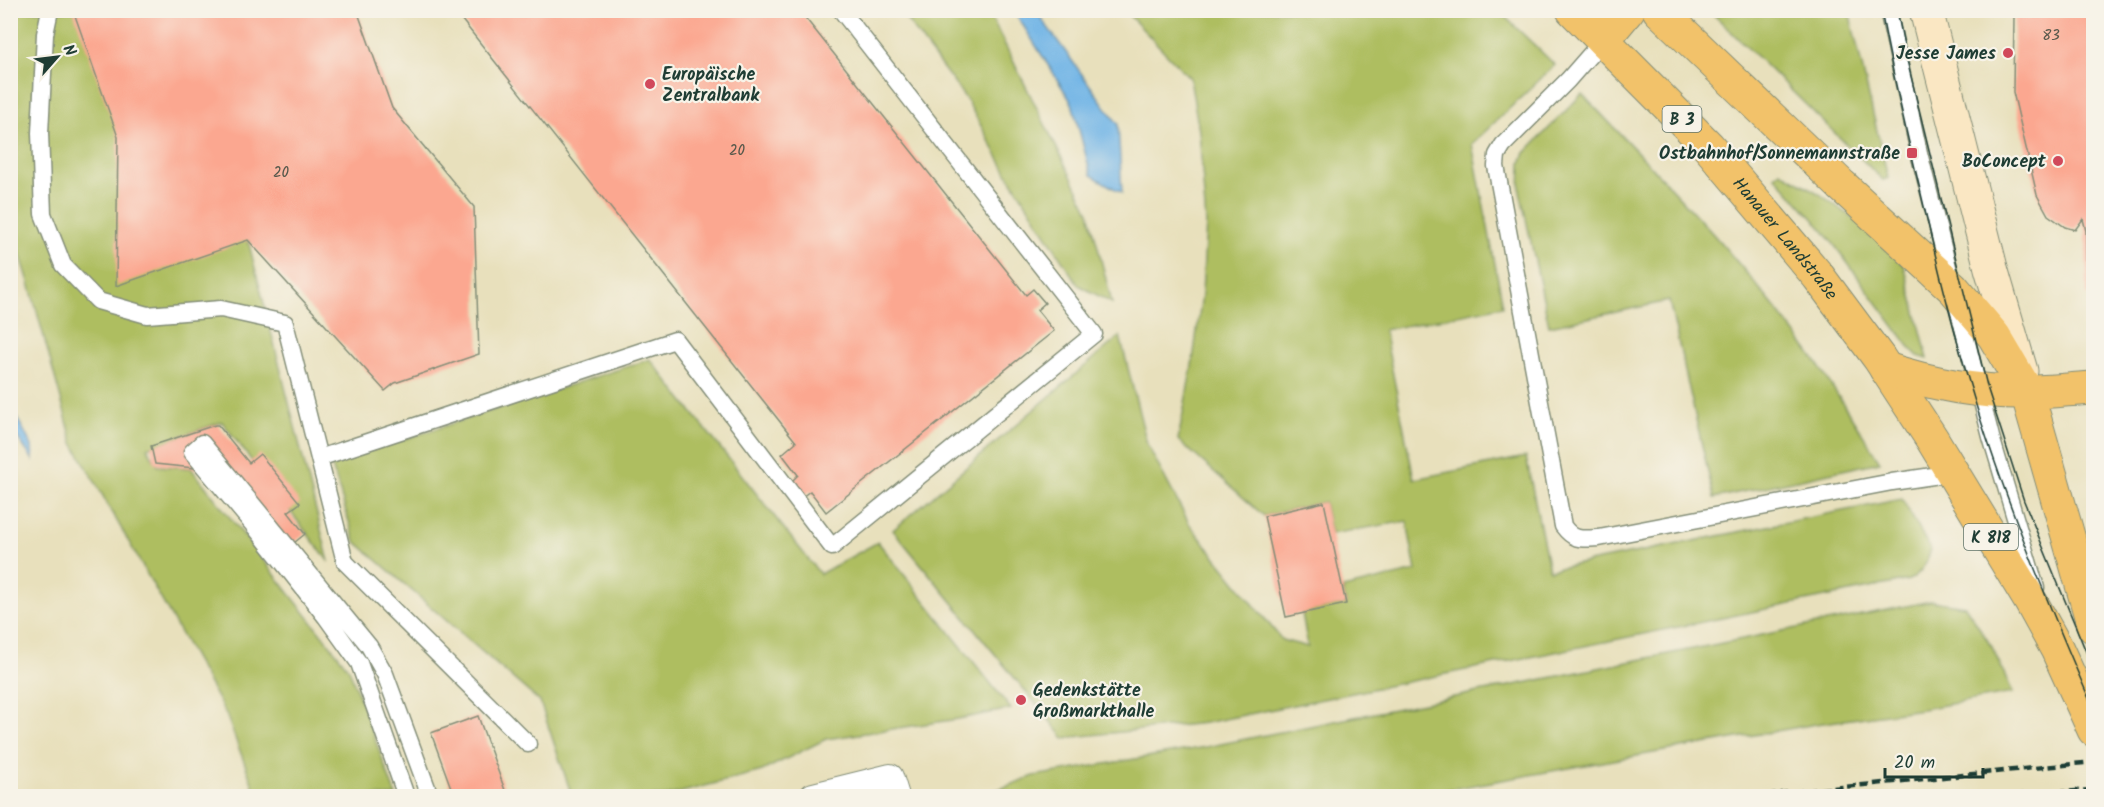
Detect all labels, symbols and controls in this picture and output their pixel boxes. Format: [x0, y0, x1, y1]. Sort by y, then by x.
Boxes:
house number: 83 [2042, 24, 2060, 48]
north arrow [27, 27, 87, 87]
text: N [56, 40, 82, 61]
place label: Jesse James [1896, 40, 1997, 69]
marker: Jesse James [2001, 46, 2015, 60]
place label: Europäische Zentralbank [662, 61, 760, 111]
marker: Europäische Zentralbank [643, 77, 657, 91]
road number: B 3 [1662, 106, 1702, 132]
house number: 20 [729, 139, 746, 163]
place label: Ostbahnhof/Sonnemannstraße [1659, 140, 1900, 169]
marker: Ostbahnhof/Sonnemannstraße [1905, 146, 1919, 160]
place label: BoConcept [1962, 148, 2047, 177]
marker: BoConcept [2051, 154, 2065, 168]
house number: 20 [273, 161, 290, 185]
street label: Hanauer Landstraße [1724, 171, 1844, 307]
road number: K 818 [1964, 524, 2018, 550]
place label: Gedenkstätte Großmarkthalle [1033, 677, 1155, 727]
marker: Gedenkstätte Großmarkthalle [1014, 693, 1028, 707]
scale bar [1885, 741, 1982, 779]
text: 20 m [1894, 749, 1935, 778]

